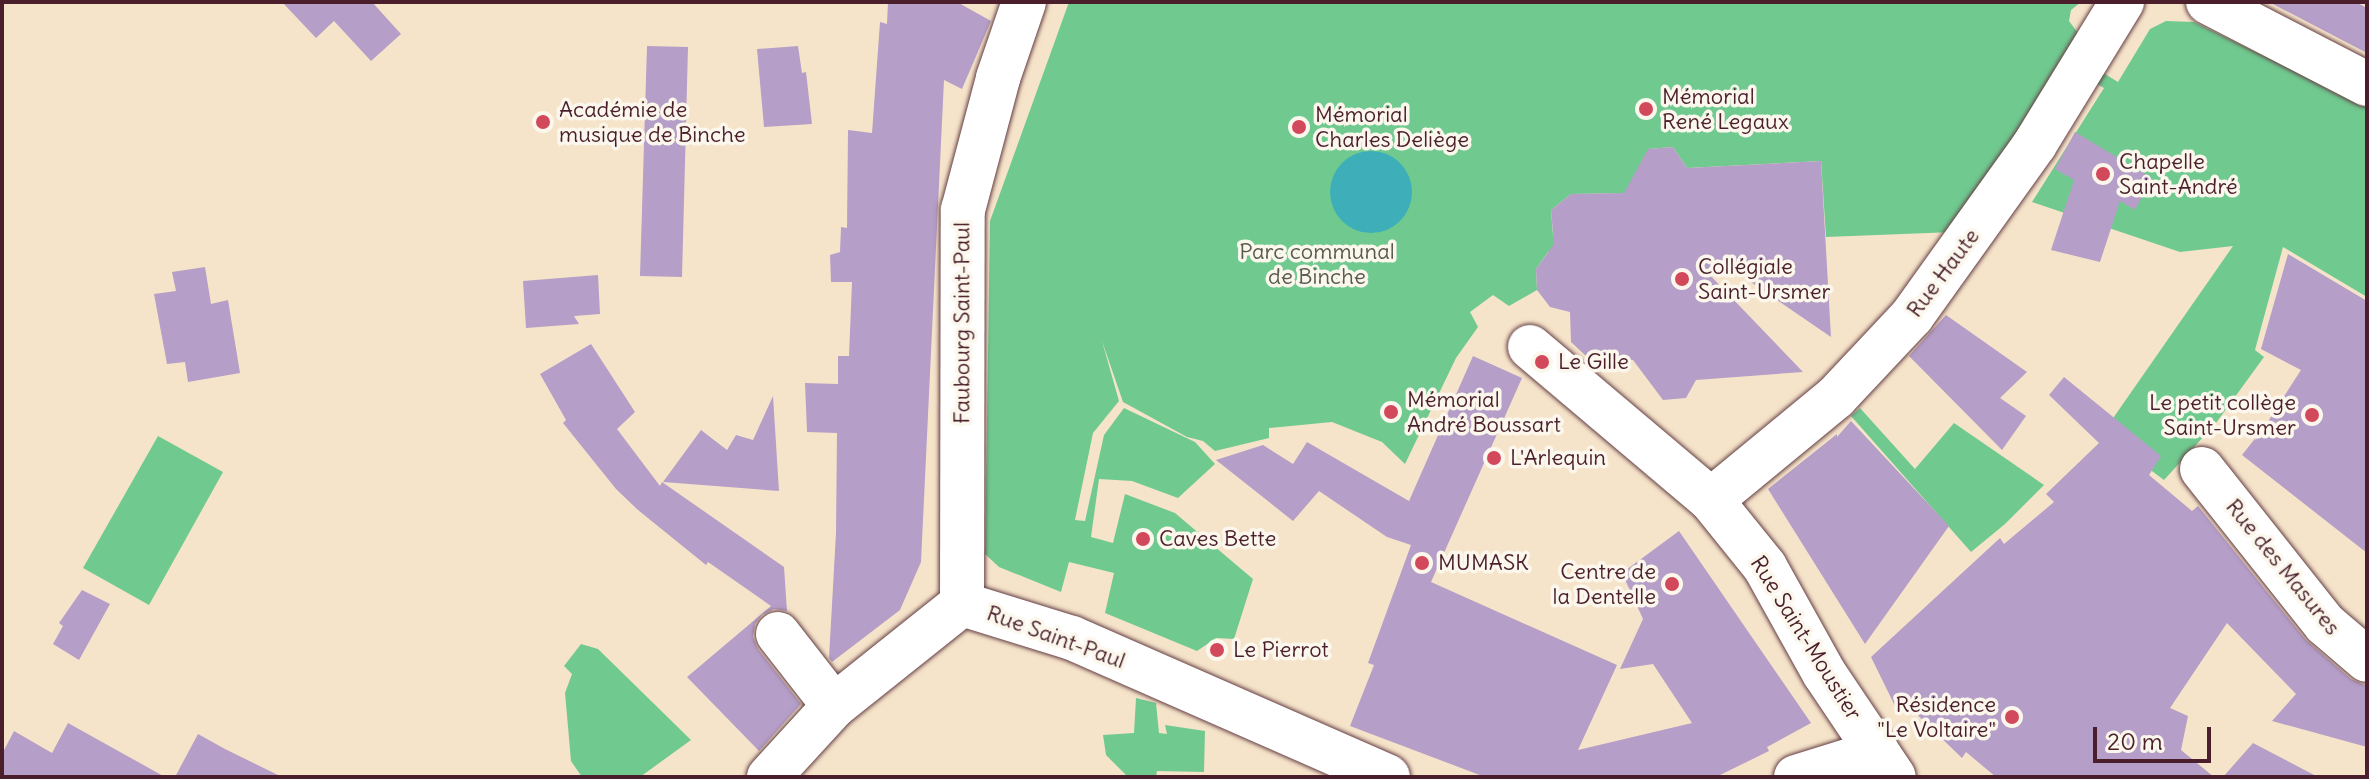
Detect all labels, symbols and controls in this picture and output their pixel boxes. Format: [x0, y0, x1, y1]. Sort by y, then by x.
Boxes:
place label: Mémorial René Legaux [1662, 83, 1789, 134]
place label: Académie de musique de Binche [559, 96, 746, 148]
marker: Mémorial René Legaux [1637, 100, 1655, 118]
place label: Mémorial Charles Deliège [1315, 101, 1469, 152]
marker: Académie de musique de Binche [534, 113, 552, 131]
marker: Mémorial Charles Deliège [1290, 118, 1308, 136]
place label: Chapelle Saint-André [2119, 148, 2238, 200]
marker: Chapelle Saint-André [2094, 165, 2112, 183]
street label: Faubourg Saint-Paul [949, 222, 975, 424]
street label: Rue Haute [1901, 224, 1985, 322]
park label: Parc communal de Binche [1239, 238, 1395, 290]
place label: Collégiale Saint-Ursmer [1698, 253, 1831, 304]
marker: Collégiale Saint-Ursmer [1673, 270, 1691, 288]
place label: Le Gille [1558, 349, 1629, 375]
marker: Le Gille [1533, 353, 1551, 371]
place label: Mémorial André Boussart [1407, 386, 1561, 438]
place label: Le petit collège Saint-Ursmer [2149, 389, 2296, 440]
marker: Mémorial André Boussart [1382, 403, 1400, 421]
marker: Le petit collège Saint-Ursmer [2303, 406, 2321, 424]
place label: L'Arlequin [1510, 445, 1606, 471]
marker: L'Arlequin [1485, 449, 1503, 467]
street label: Rue des Masures [2220, 494, 2346, 640]
place label: Caves Bette [1159, 526, 1276, 552]
marker: Caves Bette [1134, 530, 1152, 548]
place label: MUMASK [1438, 550, 1529, 576]
street label: Rue Saint-Moustier [1745, 551, 1867, 725]
marker: MUMASK [1413, 554, 1431, 572]
place label: Centre de la Dentelle [1553, 558, 1656, 610]
marker: Centre de la Dentelle [1663, 575, 1681, 593]
street label: Rue Saint-Paul [983, 600, 1129, 674]
place label: Le Pierrot [1233, 637, 1329, 663]
marker: Le Pierrot [1208, 641, 1226, 659]
place label: Résidence "Le Voltaire" [1877, 691, 1996, 742]
marker: Résidence "Le Voltaire" [2003, 708, 2021, 726]
scale bar [2097, 711, 2215, 761]
text: 20 m [2107, 726, 2163, 756]

